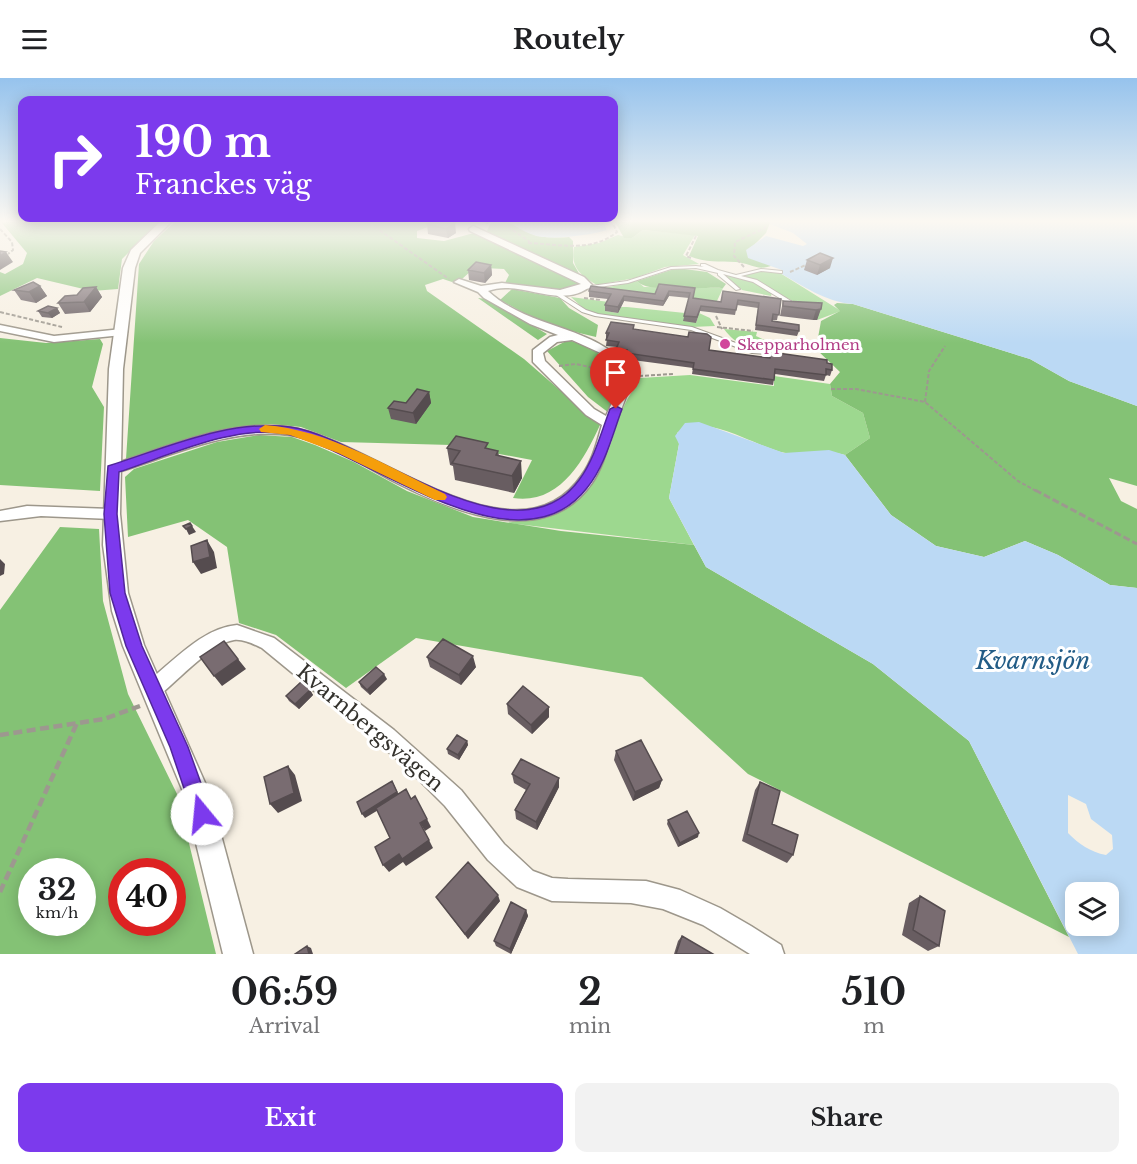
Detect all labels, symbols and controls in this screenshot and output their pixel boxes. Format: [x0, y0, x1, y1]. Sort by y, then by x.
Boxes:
icon: menu [18, 23, 51, 56]
text: Routely [513, 23, 624, 56]
icon: search [1086, 23, 1119, 56]
text: 190 m [135, 116, 271, 168]
icon: right [36, 120, 114, 198]
text: Franckes väg [135, 168, 311, 201]
place label: Skepparholmen [737, 335, 860, 354]
marker: Skepparholmen [718, 337, 732, 351]
pin [590, 347, 641, 409]
icon: arrive [599, 356, 632, 389]
water label: Kvarnsjön [975, 646, 1090, 675]
street label: Kvarnbergsvägen [291, 659, 449, 797]
position arrow [170, 782, 234, 846]
speed limit sign: 40 [108, 858, 186, 936]
text: 32 [38, 871, 76, 908]
map controls [1065, 882, 1119, 936]
button: layers [1065, 882, 1119, 936]
text: km/h [36, 903, 78, 922]
text: 06:59 [231, 970, 338, 1015]
text: 2 [578, 970, 602, 1015]
text: 510 [842, 970, 906, 1015]
text: Arrival [249, 1014, 320, 1038]
text: min [569, 1014, 611, 1038]
text: m [863, 1014, 885, 1038]
button: Exit [18, 1083, 563, 1152]
button: Share [575, 1083, 1119, 1152]

